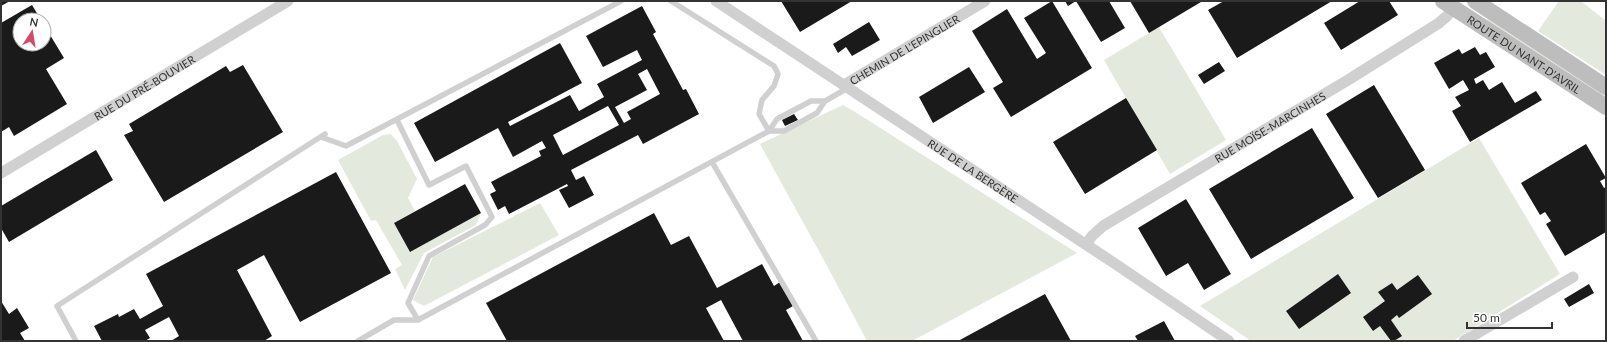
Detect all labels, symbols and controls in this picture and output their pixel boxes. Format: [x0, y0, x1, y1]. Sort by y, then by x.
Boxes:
street label: CHEMIN DE L'EPINGLIER [847, 11, 961, 87]
north arrow [12, 12, 52, 52]
street label: ROUTE DU NANT-D'AVRIL [1465, 12, 1584, 96]
text: N [29, 14, 40, 29]
street label: RUE DU PRÉ-BOUVIER [91, 52, 197, 122]
street label: RUE MOÏSE-MARCINHES [1212, 89, 1328, 165]
street label: RUE DE LA BERGÈRE [926, 136, 1021, 205]
scale bar [1467, 304, 1552, 330]
text: 50 m [1473, 310, 1500, 325]

